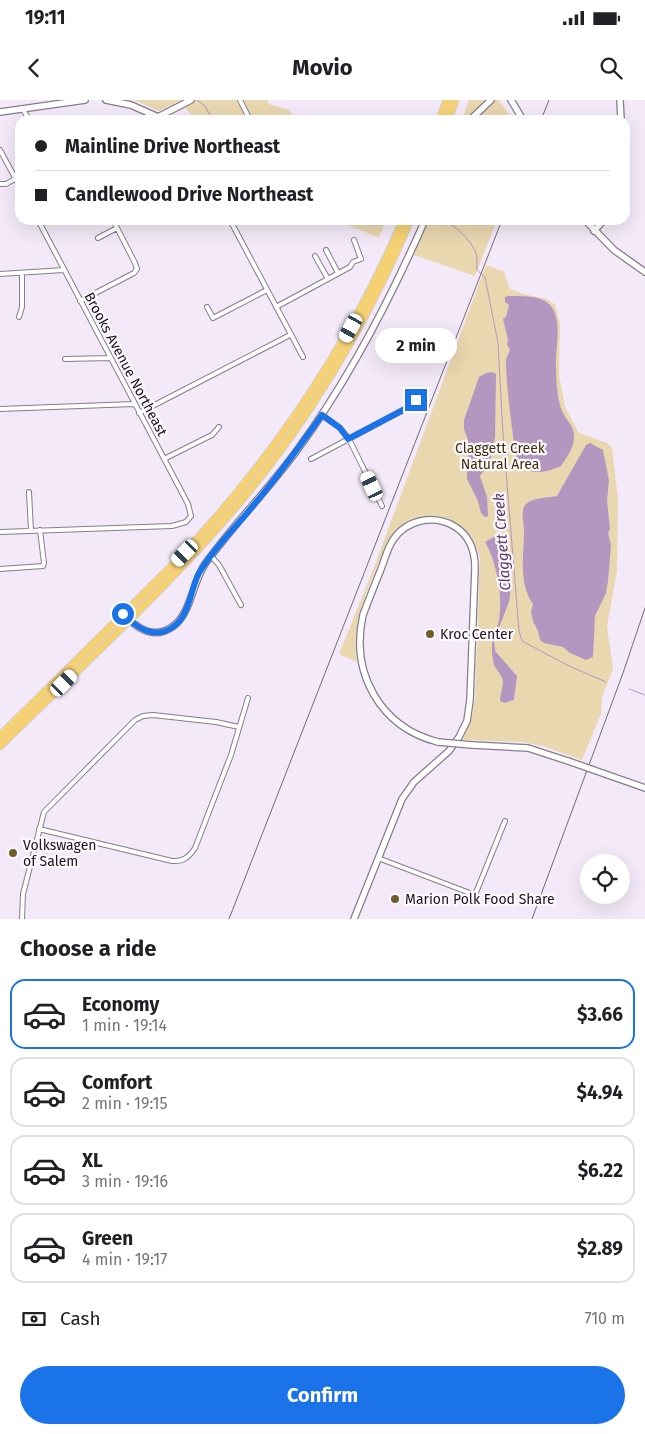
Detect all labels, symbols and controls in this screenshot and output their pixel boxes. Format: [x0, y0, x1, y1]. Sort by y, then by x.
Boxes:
text: 19:11 [25, 6, 66, 29]
icon: back [20, 54, 48, 82]
text: Movio [292, 54, 353, 81]
icon: search [597, 54, 625, 82]
text: Mainline Drive Northeast [65, 135, 280, 158]
text: Candlewood Drive Northeast [65, 183, 313, 206]
street label: Brooks Avenue Northeast [80, 289, 171, 440]
car [337, 311, 364, 345]
callout: 2 min [375, 328, 457, 362]
text: 2 min [396, 336, 436, 355]
route end [405, 389, 427, 411]
park label: Claggett Creek Natural Area [455, 440, 546, 473]
car [358, 469, 385, 503]
water label: Claggett Creek [490, 493, 514, 591]
car [169, 537, 200, 569]
route start [112, 603, 134, 625]
place label: Kroc Center [440, 626, 514, 643]
marker: Kroc Center [424, 628, 436, 640]
car [48, 667, 79, 699]
place label: Volkswagen of Salem [23, 837, 97, 870]
marker: Volkswagen of Salem [7, 847, 19, 859]
map controls [580, 854, 630, 904]
button: locate [580, 854, 630, 904]
place label: Marion Polk Food Share [405, 891, 555, 908]
marker: Marion Polk Food Share [389, 893, 401, 905]
text: Choose a ride [20, 935, 156, 962]
icon: car [22, 992, 67, 1037]
text: Economy [82, 993, 159, 1016]
text: $3.66 [577, 1003, 623, 1026]
text: 1 min · 19:14 [82, 1016, 167, 1035]
icon: car [22, 1070, 67, 1115]
text: Comfort [82, 1071, 152, 1094]
text: $4.94 [577, 1081, 623, 1104]
text: 2 min · 19:15 [82, 1094, 168, 1113]
icon: car [22, 1148, 67, 1193]
text: XL [82, 1149, 103, 1172]
text: $6.22 [578, 1159, 623, 1182]
text: 3 min · 19:16 [82, 1172, 168, 1191]
icon: car [22, 1226, 67, 1271]
text: Green [82, 1227, 133, 1250]
text: $2.89 [577, 1237, 623, 1260]
text: 4 min · 19:17 [82, 1250, 167, 1269]
icon: cash [20, 1305, 48, 1333]
text: Cash [60, 1307, 101, 1330]
text: 710 m [584, 1309, 625, 1328]
button: Confirm [20, 1366, 625, 1424]

